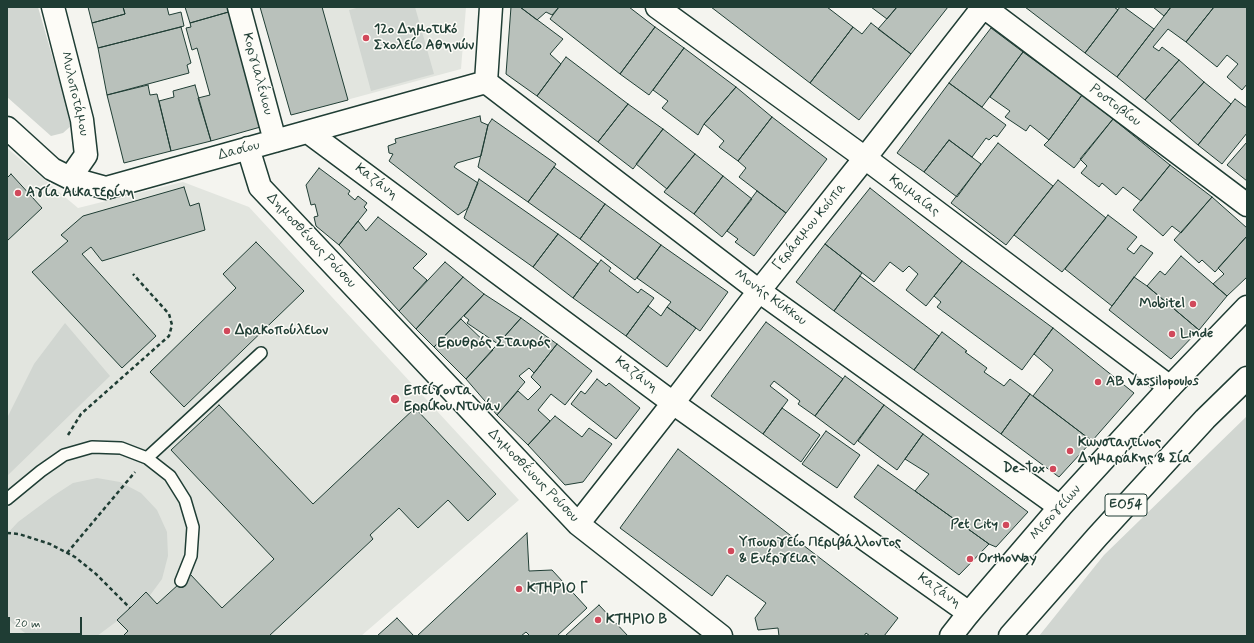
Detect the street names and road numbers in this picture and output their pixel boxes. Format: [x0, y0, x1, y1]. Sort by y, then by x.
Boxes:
street label: Κοργιαλένιου [238, 31, 276, 117]
street label: Μυλοποτάμου [56, 50, 92, 138]
street label: Ροστοβίου [1086, 81, 1144, 131]
street label: Δασίου [216, 137, 262, 165]
street label: Καζάνη [351, 160, 401, 204]
street label: Κριμαίας [885, 171, 943, 221]
street label: Γεράσιμου Κούπα [770, 180, 850, 274]
street label: Δημοσθένους Ρούσου [263, 190, 359, 292]
street label: Μονής Κύκκου [731, 266, 809, 330]
street label: Καζάνη [611, 353, 661, 397]
street label: Δημοσθένους Ρούσου [484, 426, 582, 526]
street label: Μεσογείων [1027, 482, 1085, 544]
road number: ΕΟ54 [1105, 494, 1147, 516]
street label: Καζάνη [914, 570, 964, 612]

